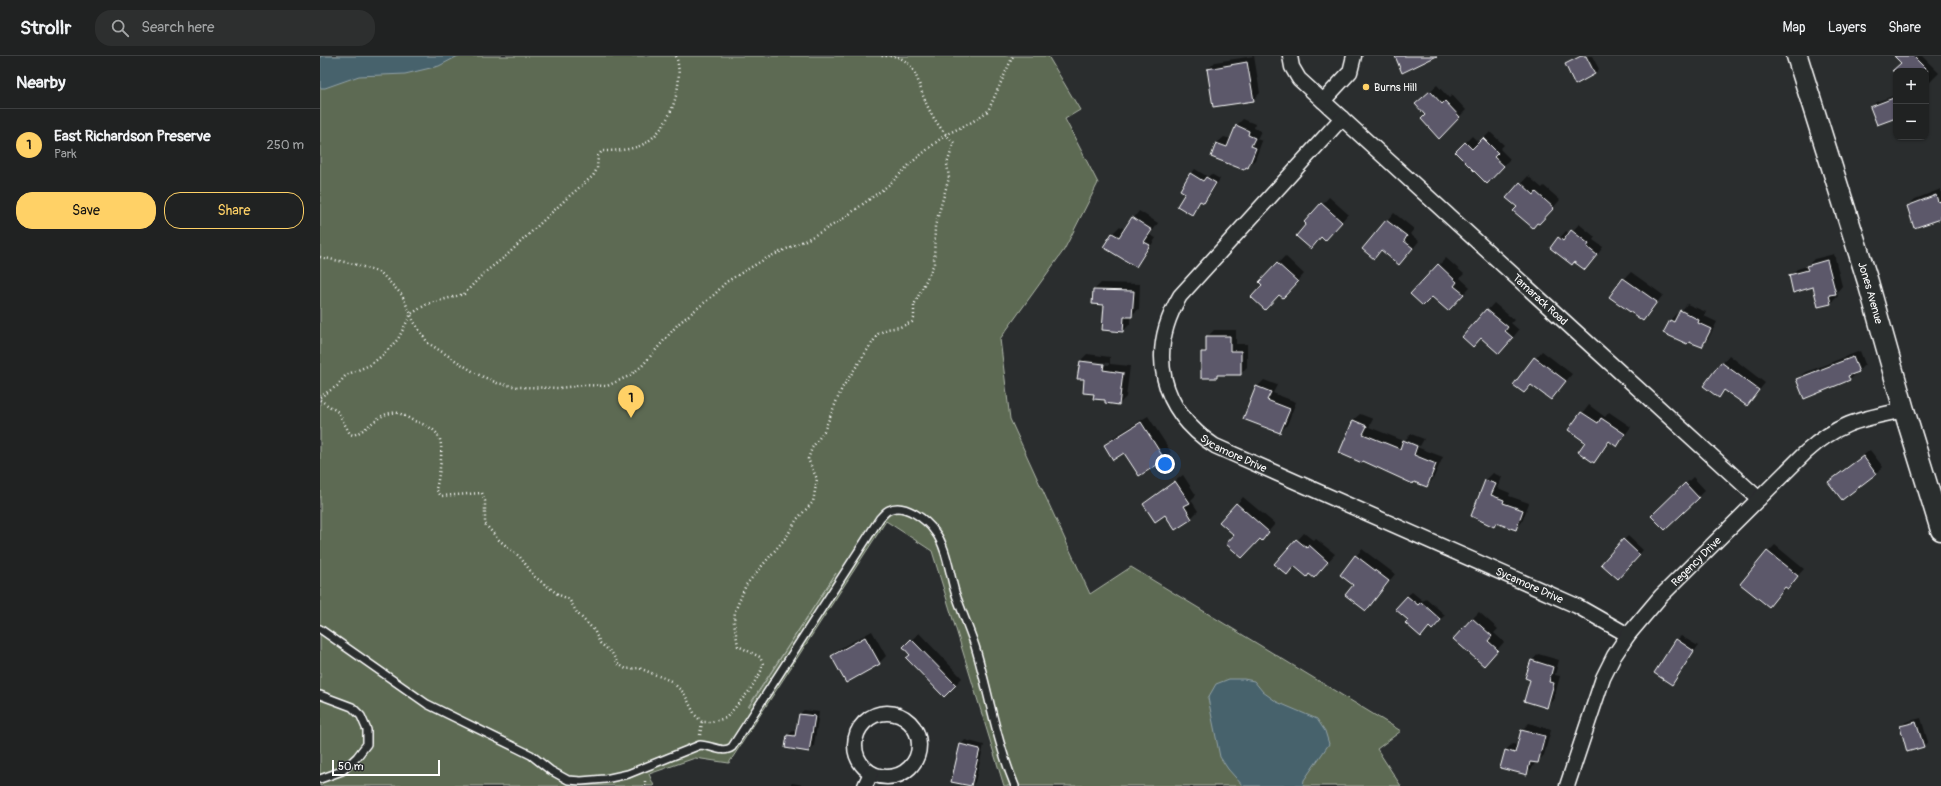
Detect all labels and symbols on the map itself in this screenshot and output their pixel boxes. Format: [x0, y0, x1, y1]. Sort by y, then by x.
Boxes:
place label: Burns Hill [1374, 81, 1417, 94]
marker: Burns Hill [1361, 82, 1371, 92]
street label: Jones Avenue [1856, 260, 1886, 326]
street label: Tamarack Road [1510, 271, 1571, 328]
pin: 1 [618, 385, 644, 418]
street label: Sycamore Drive [1198, 431, 1270, 475]
your location [1155, 454, 1175, 474]
street label: Regency Drive [1668, 533, 1724, 589]
street label: Sycamore Drive [1494, 564, 1566, 606]
scale bar [332, 758, 440, 777]

